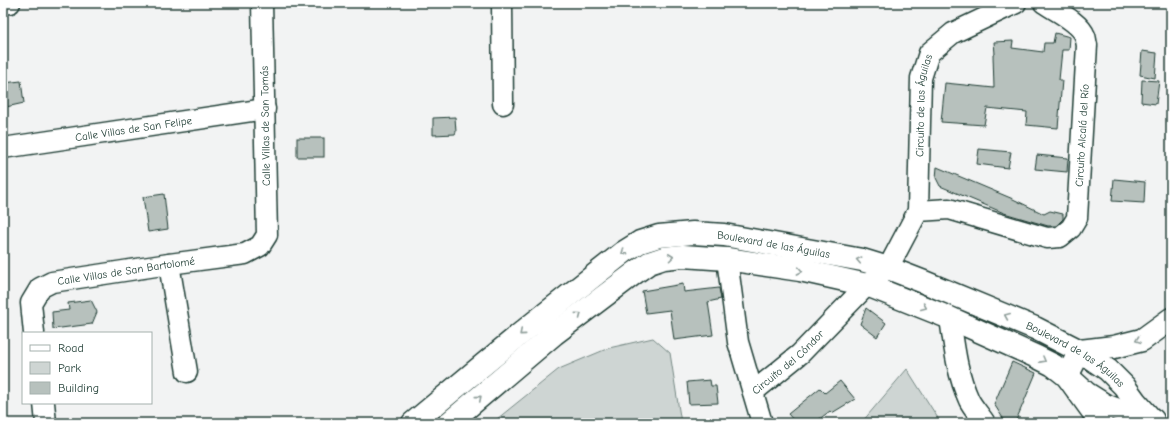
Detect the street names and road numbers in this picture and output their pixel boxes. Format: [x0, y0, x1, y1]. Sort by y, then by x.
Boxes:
street label: Circuito de las Águilas [913, 52, 935, 157]
street label: Calle Villas de San Tomás [258, 65, 273, 186]
street label: Circuito Alcalá del Río [1073, 83, 1092, 187]
street label: Calle Villas de San Felipe [74, 114, 193, 144]
street label: Boulevard de las Águilas [717, 229, 831, 261]
street label: Calle Villas de San Bartolomé [57, 255, 196, 288]
street label: Boulevard de las Águilas [1024, 319, 1127, 390]
street label: Circuito del Cóndor [750, 327, 827, 397]

